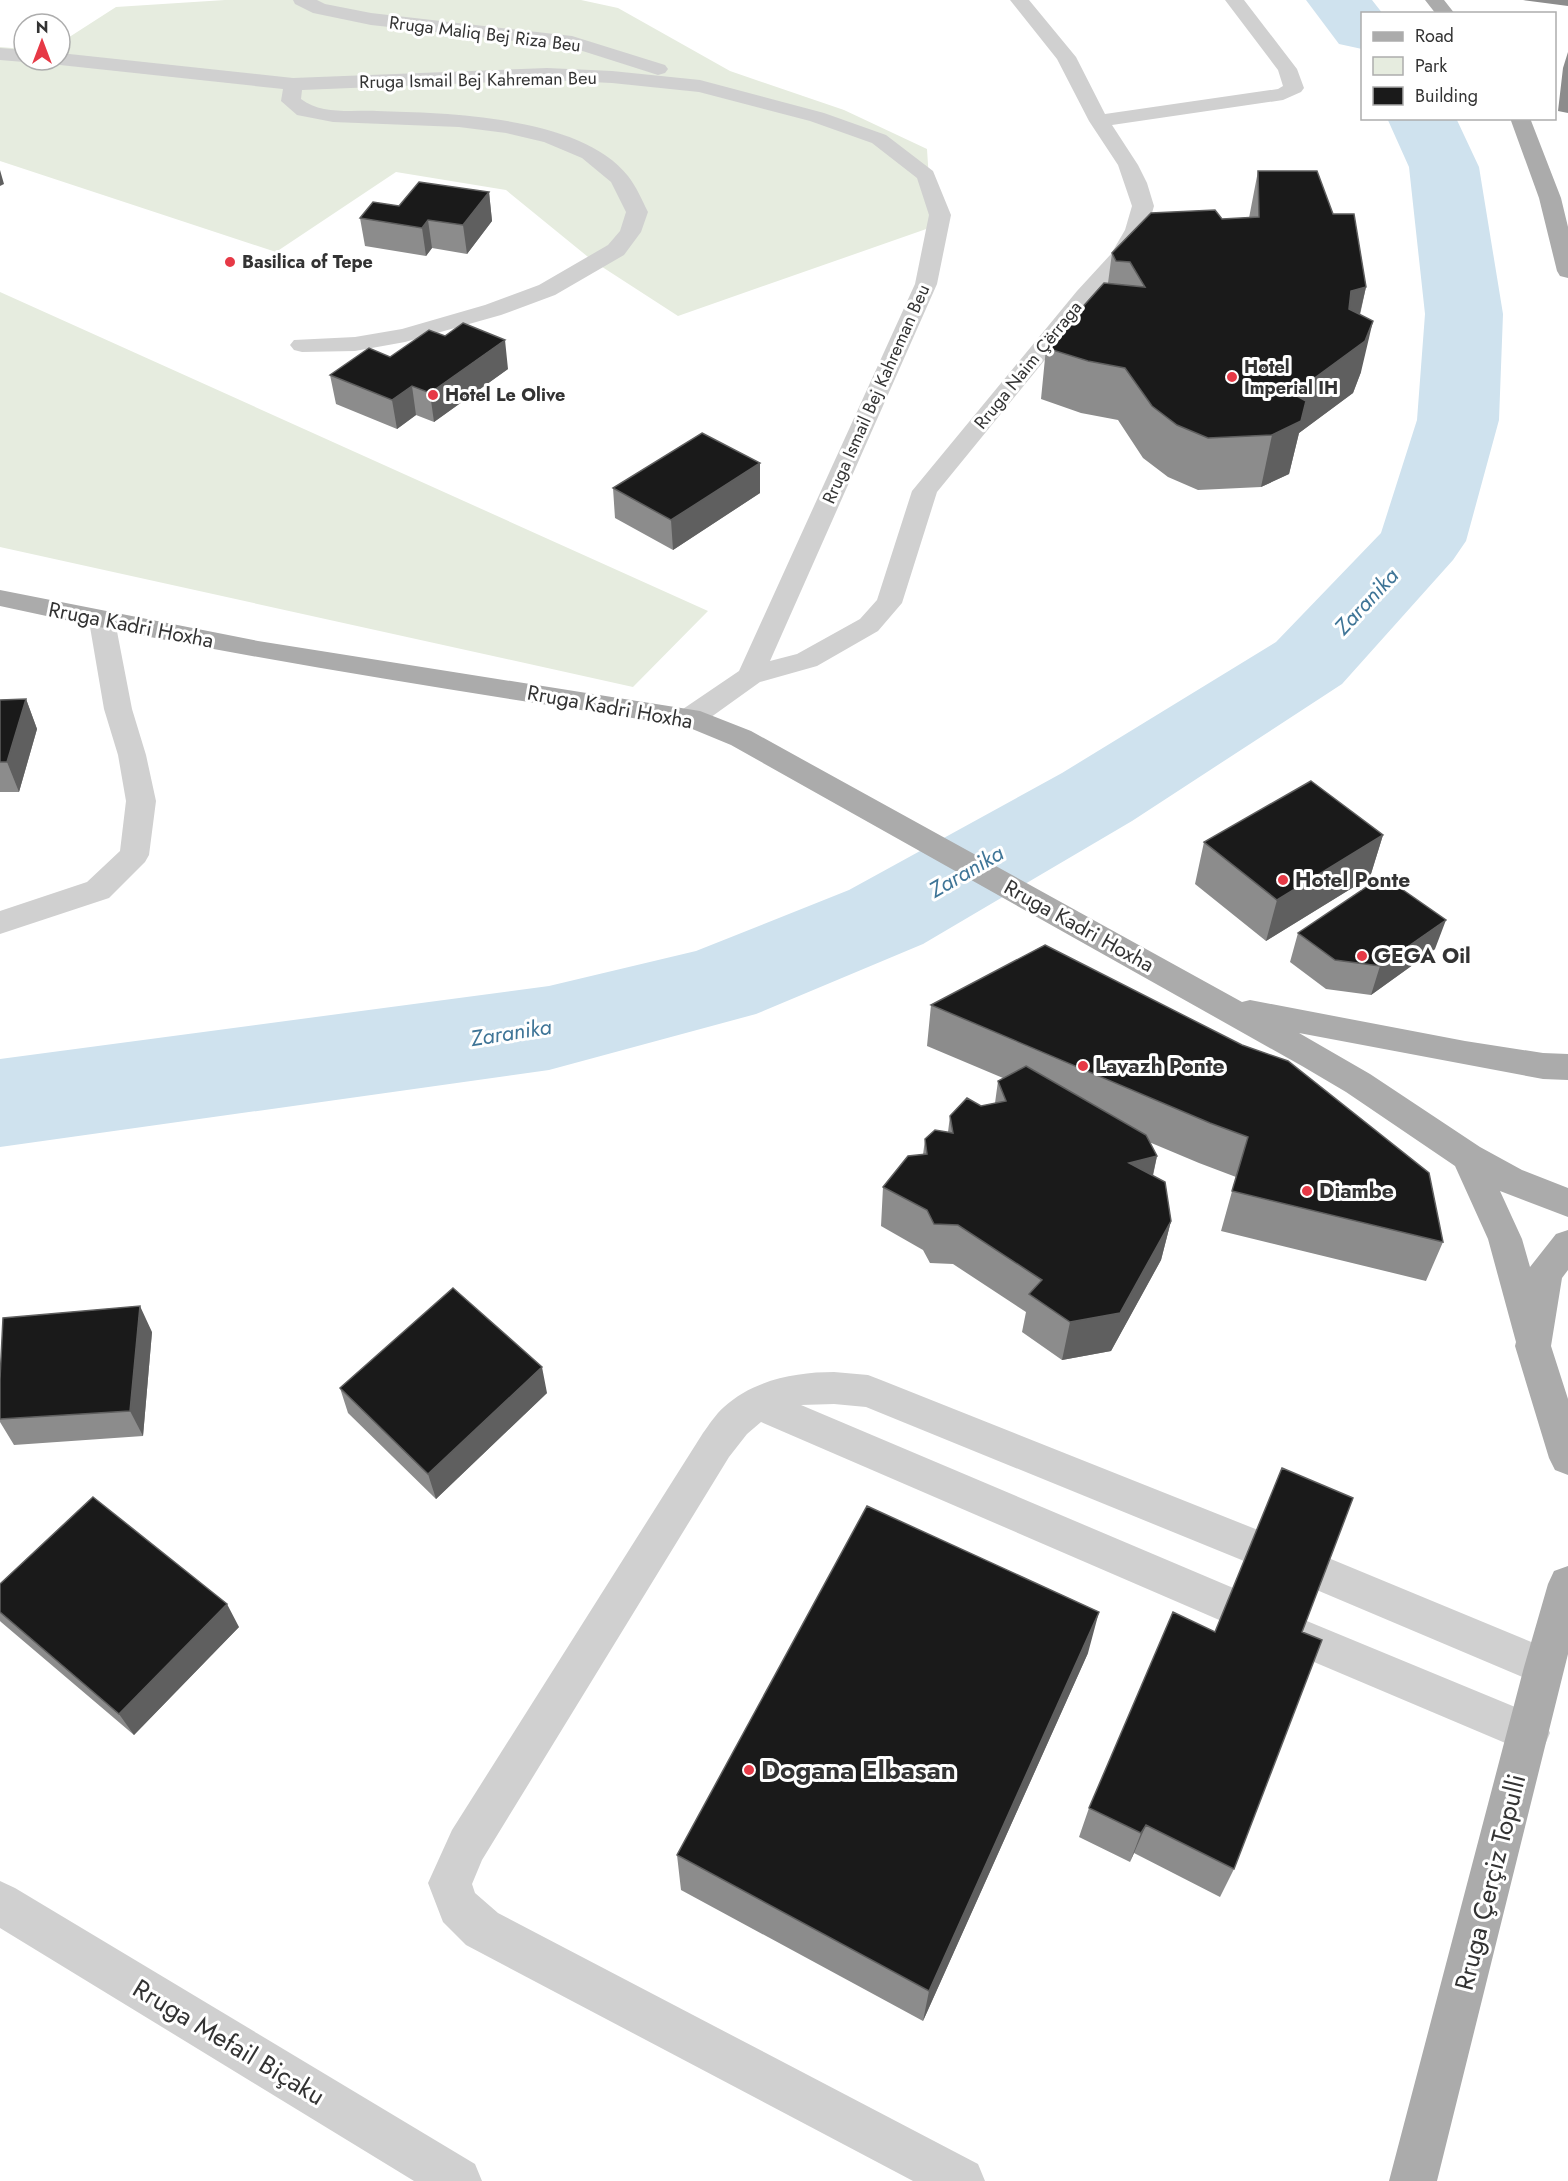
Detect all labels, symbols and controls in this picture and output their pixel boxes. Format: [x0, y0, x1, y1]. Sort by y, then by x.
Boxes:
street label: Rruga Maliq Bej Riza Beu [388, 9, 582, 59]
north arrow [12, 12, 72, 72]
legend [1361, 12, 1556, 120]
text: N [36, 16, 48, 39]
text: Road [1415, 23, 1454, 49]
text: Park [1415, 53, 1447, 79]
street label: Rruga Ismail Bej Kahreman Beu [359, 65, 597, 95]
text: Building [1415, 83, 1478, 109]
place label: Basilica of Tepe [242, 249, 373, 275]
marker: Basilica of Tepe [223, 255, 237, 269]
street label: Rruga Ismail Bej Kahreman Beu [816, 280, 936, 508]
street label: Rruga Naim Çërraga [968, 295, 1088, 435]
place label: Hotel Imperial IH [1244, 354, 1338, 401]
marker: Hotel Imperial IH [1225, 370, 1239, 384]
place label: Hotel Le Olive [445, 382, 565, 408]
marker: Hotel Le Olive [426, 388, 440, 402]
water label: Zaranika [1326, 560, 1406, 642]
street label: Rruga Kadri Hoxha [46, 594, 216, 656]
street label: Rruga Kadri Hoxha [525, 678, 695, 736]
water label: Zaranika [922, 837, 1009, 906]
place label: Hotel Ponte [1295, 865, 1410, 895]
street label: Rruga Kadri Hoxha [999, 872, 1159, 980]
marker: Hotel Ponte [1276, 873, 1290, 887]
place label: GEGA Oil [1374, 941, 1471, 971]
marker: GEGA Oil [1355, 949, 1369, 963]
water label: Zaranika [467, 1010, 554, 1054]
place label: Lavazh Ponte [1095, 1051, 1225, 1081]
marker: Lavazh Ponte [1076, 1059, 1090, 1073]
place label: Diambe [1319, 1176, 1394, 1206]
marker: Diambe [1300, 1184, 1314, 1198]
place label: Dogana Elbasan [761, 1751, 956, 1789]
marker: Dogana Elbasan [742, 1763, 756, 1777]
street label: Rruga Çerçiz Topulli [1445, 1770, 1535, 1994]
street label: Rruga Mefail Biçaku [126, 1970, 332, 2114]

